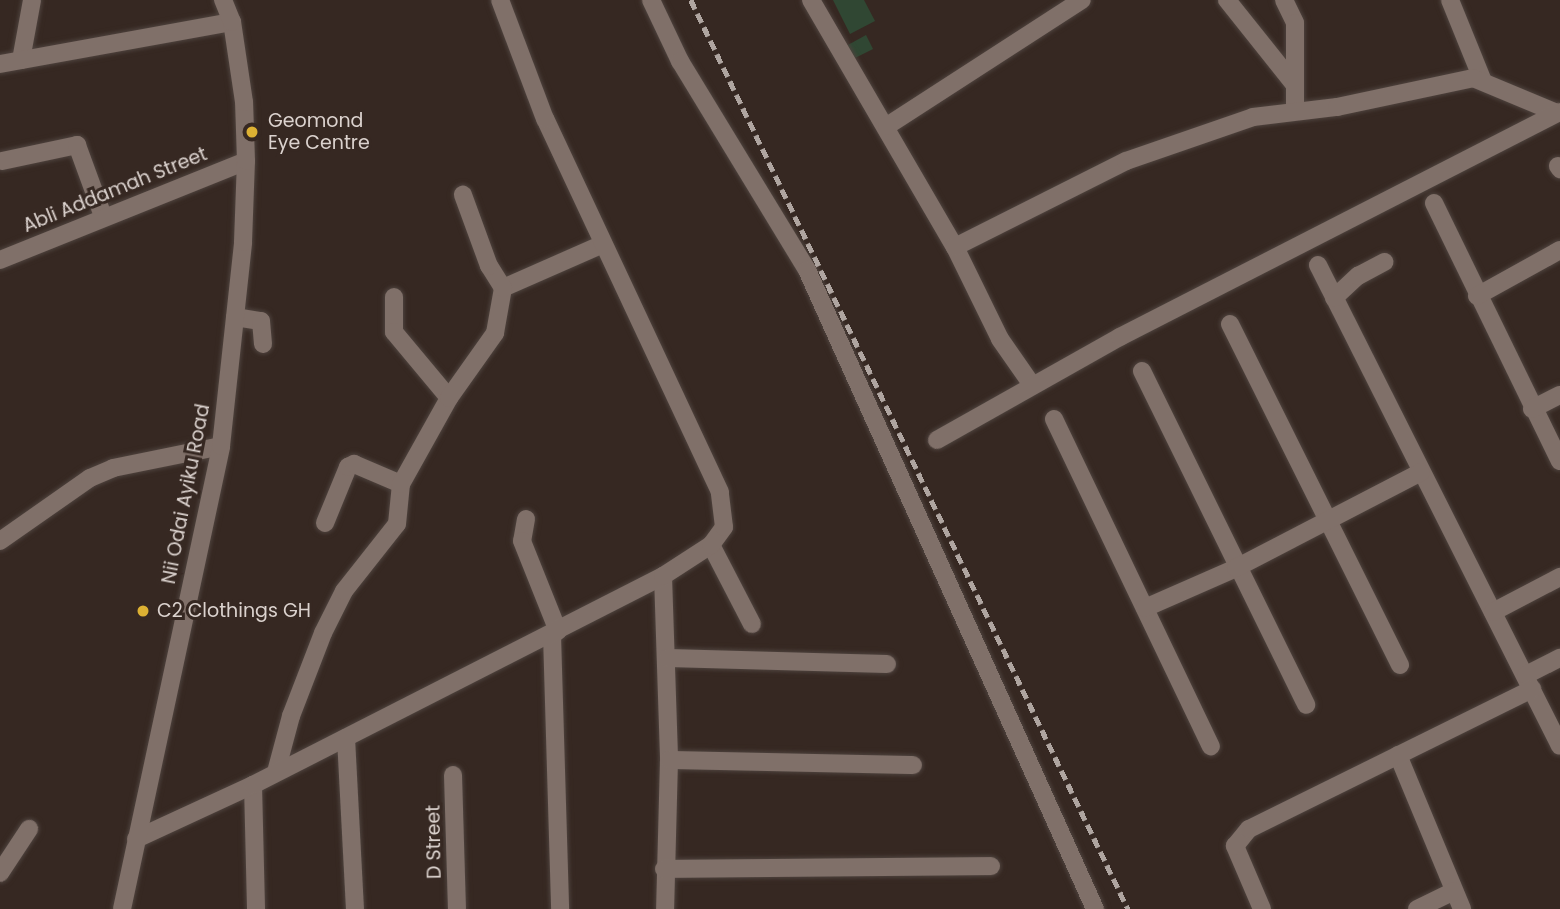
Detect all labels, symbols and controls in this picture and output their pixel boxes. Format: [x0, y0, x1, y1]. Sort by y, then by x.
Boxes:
place label: Geomond Eye Centre [268, 110, 370, 154]
marker: Geomond Eye Centre [242, 122, 262, 142]
street label: Abli Addamah Street [20, 143, 210, 237]
street label: Nii Odai Ayiku Road [157, 402, 215, 586]
place label: C2 Clothings GH [157, 600, 311, 622]
marker: C2 Clothings GH [135, 603, 151, 619]
street label: D Street [422, 805, 446, 879]

